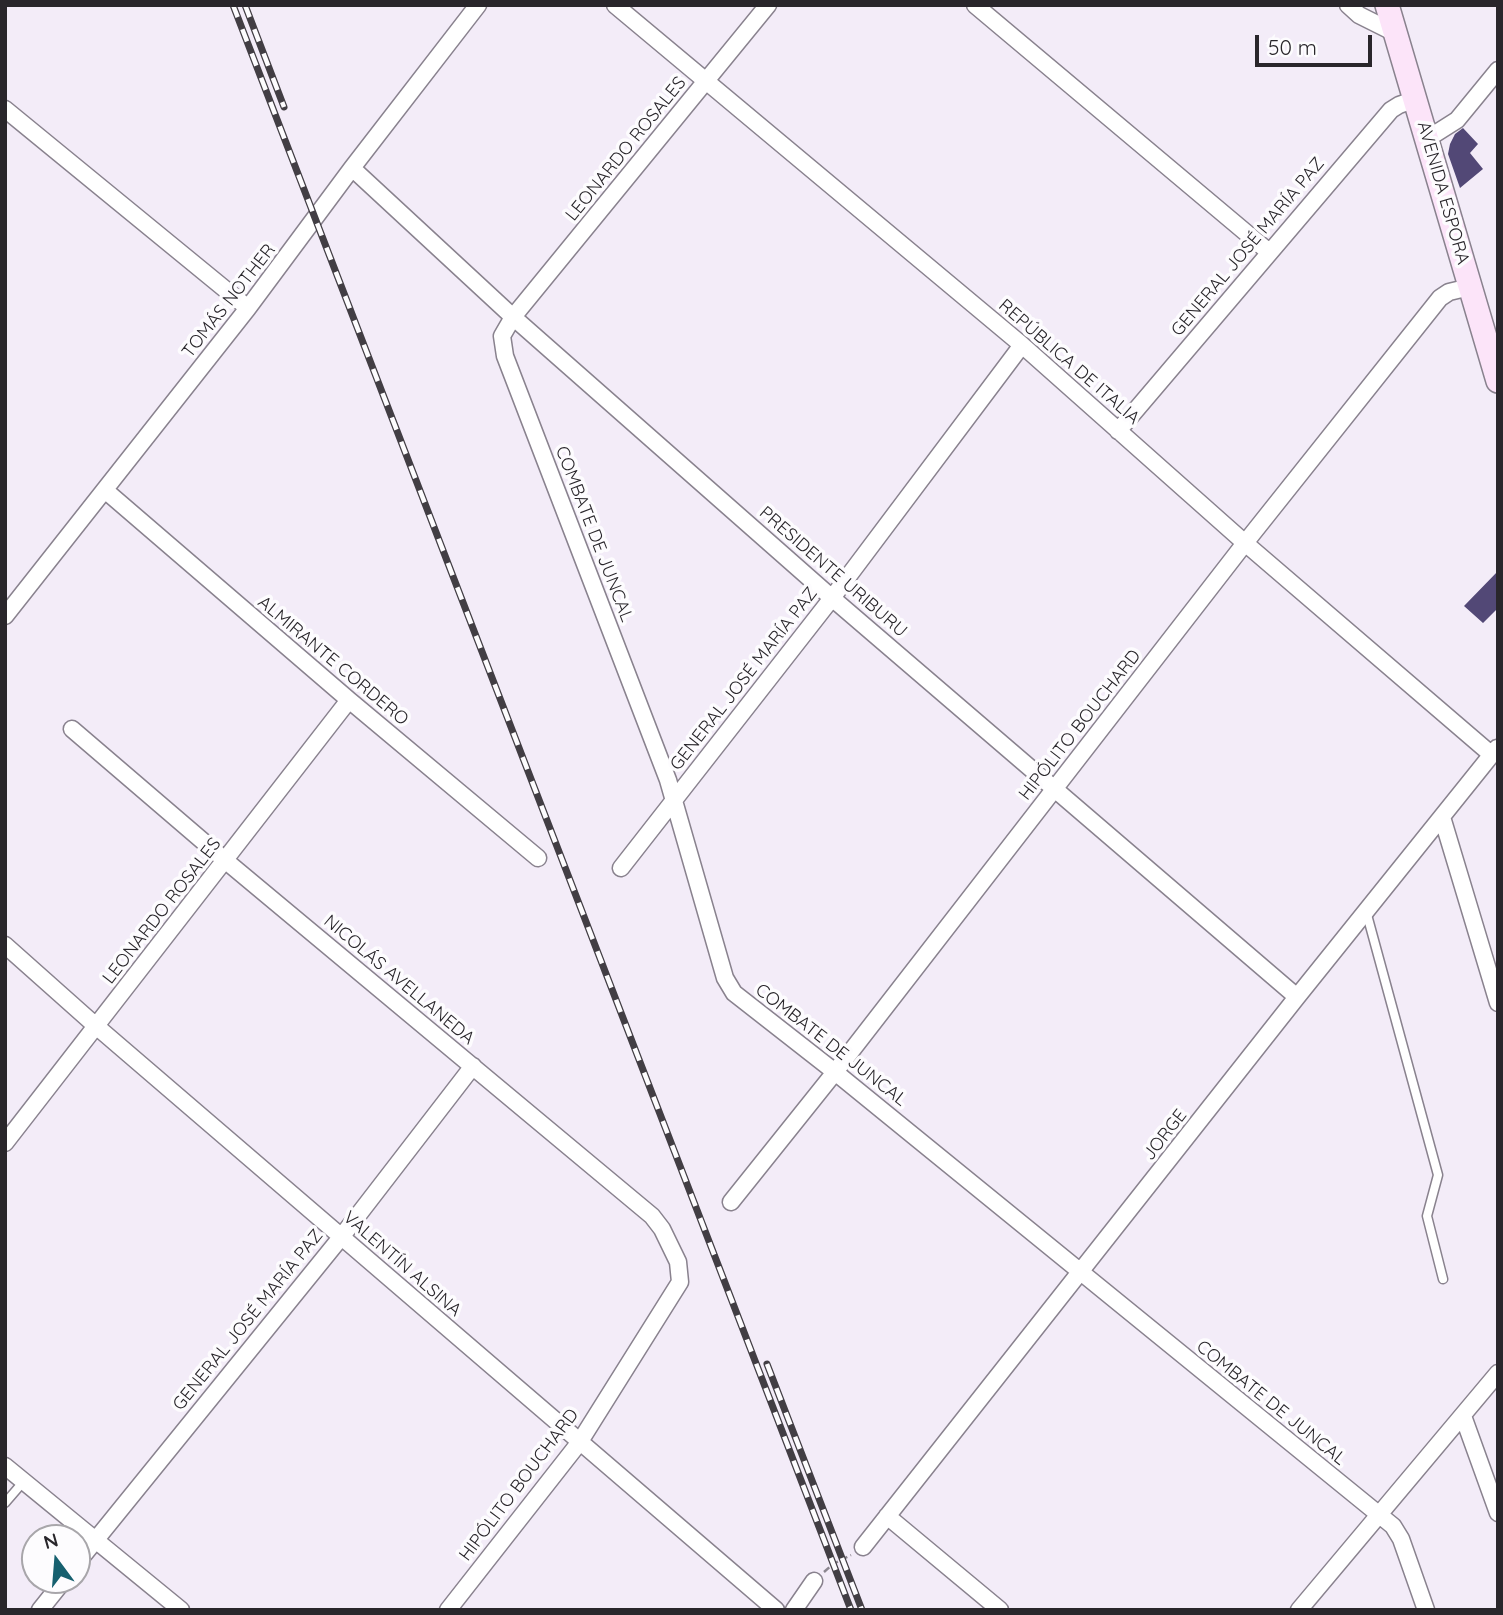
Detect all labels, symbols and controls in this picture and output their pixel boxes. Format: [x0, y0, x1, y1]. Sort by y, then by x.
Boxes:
scale bar [1258, 21, 1375, 65]
text: 50 m [1268, 34, 1317, 60]
street label: LEONARDO ROSALES [561, 72, 691, 226]
street label: AVENIDA ESPORA [1412, 119, 1474, 267]
street label: GENERAL JOSÉ MARÍA PAZ [1167, 153, 1329, 341]
street label: TOMÁS NOTHER [178, 240, 280, 362]
street label: REPÚBLICA DE ITALIA [994, 295, 1144, 429]
street label: COMBATE DE JUNCAL [551, 443, 637, 625]
street label: PRESIDENTE URIBURU [755, 502, 911, 642]
street label: GENERAL JOSÉ MARÍA PAZ [666, 583, 822, 775]
street label: ALMIRANTE CORDERO [253, 592, 413, 730]
street label: HIPÓLITO BOUCHARD [1015, 645, 1145, 805]
street label: LEONARDO ROSALES [98, 834, 226, 988]
street label: NICOLÁS AVELLANEDA [319, 911, 479, 1049]
street label: COMBATE DE JUNCAL [751, 979, 911, 1111]
street label: JORGE [1138, 1105, 1192, 1165]
street label: VALENTÍN ALSINA [338, 1207, 466, 1321]
street label: GENERAL JOSÉ MARÍA PAZ [168, 1225, 328, 1415]
street label: COMBATE DE JUNCAL [1192, 1336, 1350, 1470]
street label: HIPÓLITO BOUCHARD [455, 1405, 583, 1565]
north arrow [21, 1524, 91, 1594]
text: N [41, 1527, 61, 1554]

